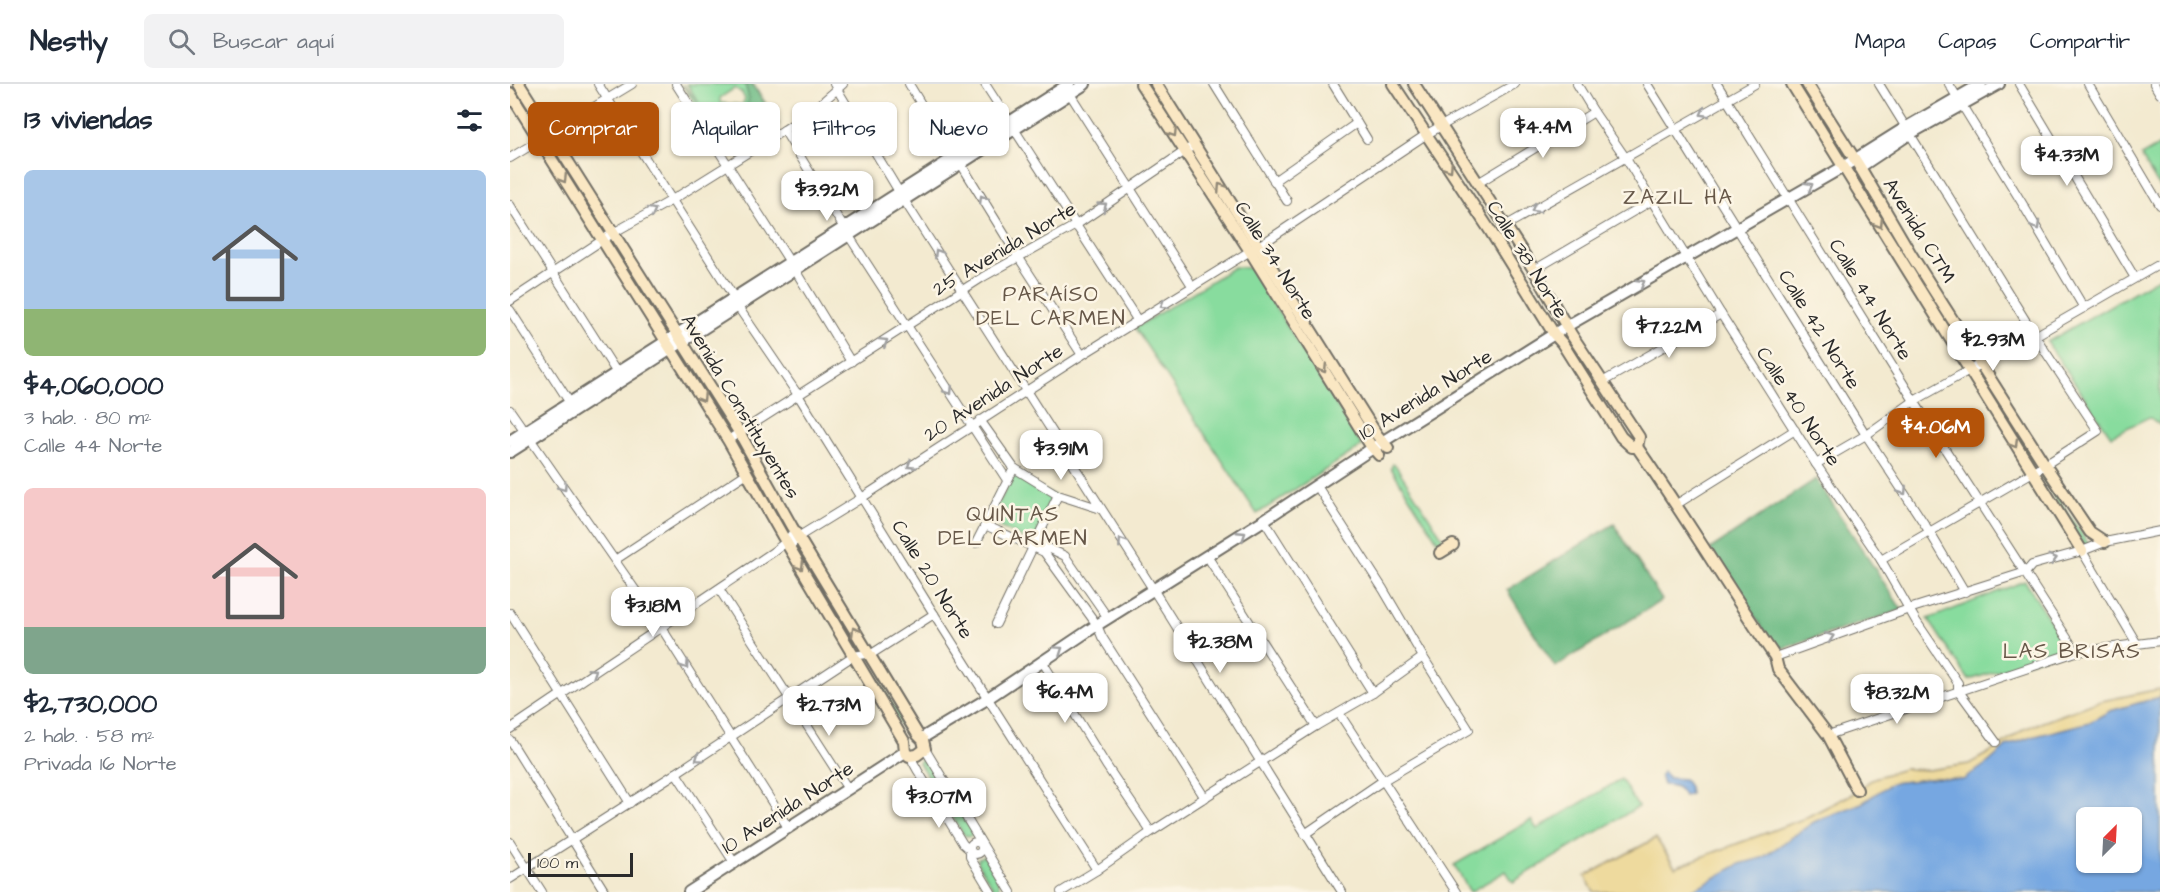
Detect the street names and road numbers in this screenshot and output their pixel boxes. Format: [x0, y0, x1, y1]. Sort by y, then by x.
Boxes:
street label: Avenida CTM [1876, 173, 1962, 288]
street label: 25 Avenida Norte [928, 195, 1082, 303]
street label: Calle 38 Norte [1480, 195, 1575, 324]
street label: Calle 34 Norte [1228, 196, 1323, 325]
street label: Calle 44 Norte [1822, 233, 1919, 366]
street label: Calle 42 Norte [1771, 264, 1867, 395]
street label: Avenida Constituyentes [673, 309, 806, 505]
street label: 20 Avenida Norte [918, 337, 1069, 449]
street label: Calle 40 Norte [1749, 341, 1847, 472]
street label: 10 Avenida Norte [1353, 343, 1498, 447]
street label: Calle 20 Norte [884, 515, 980, 644]
street label: 10 Avenida Norte [716, 755, 859, 861]

